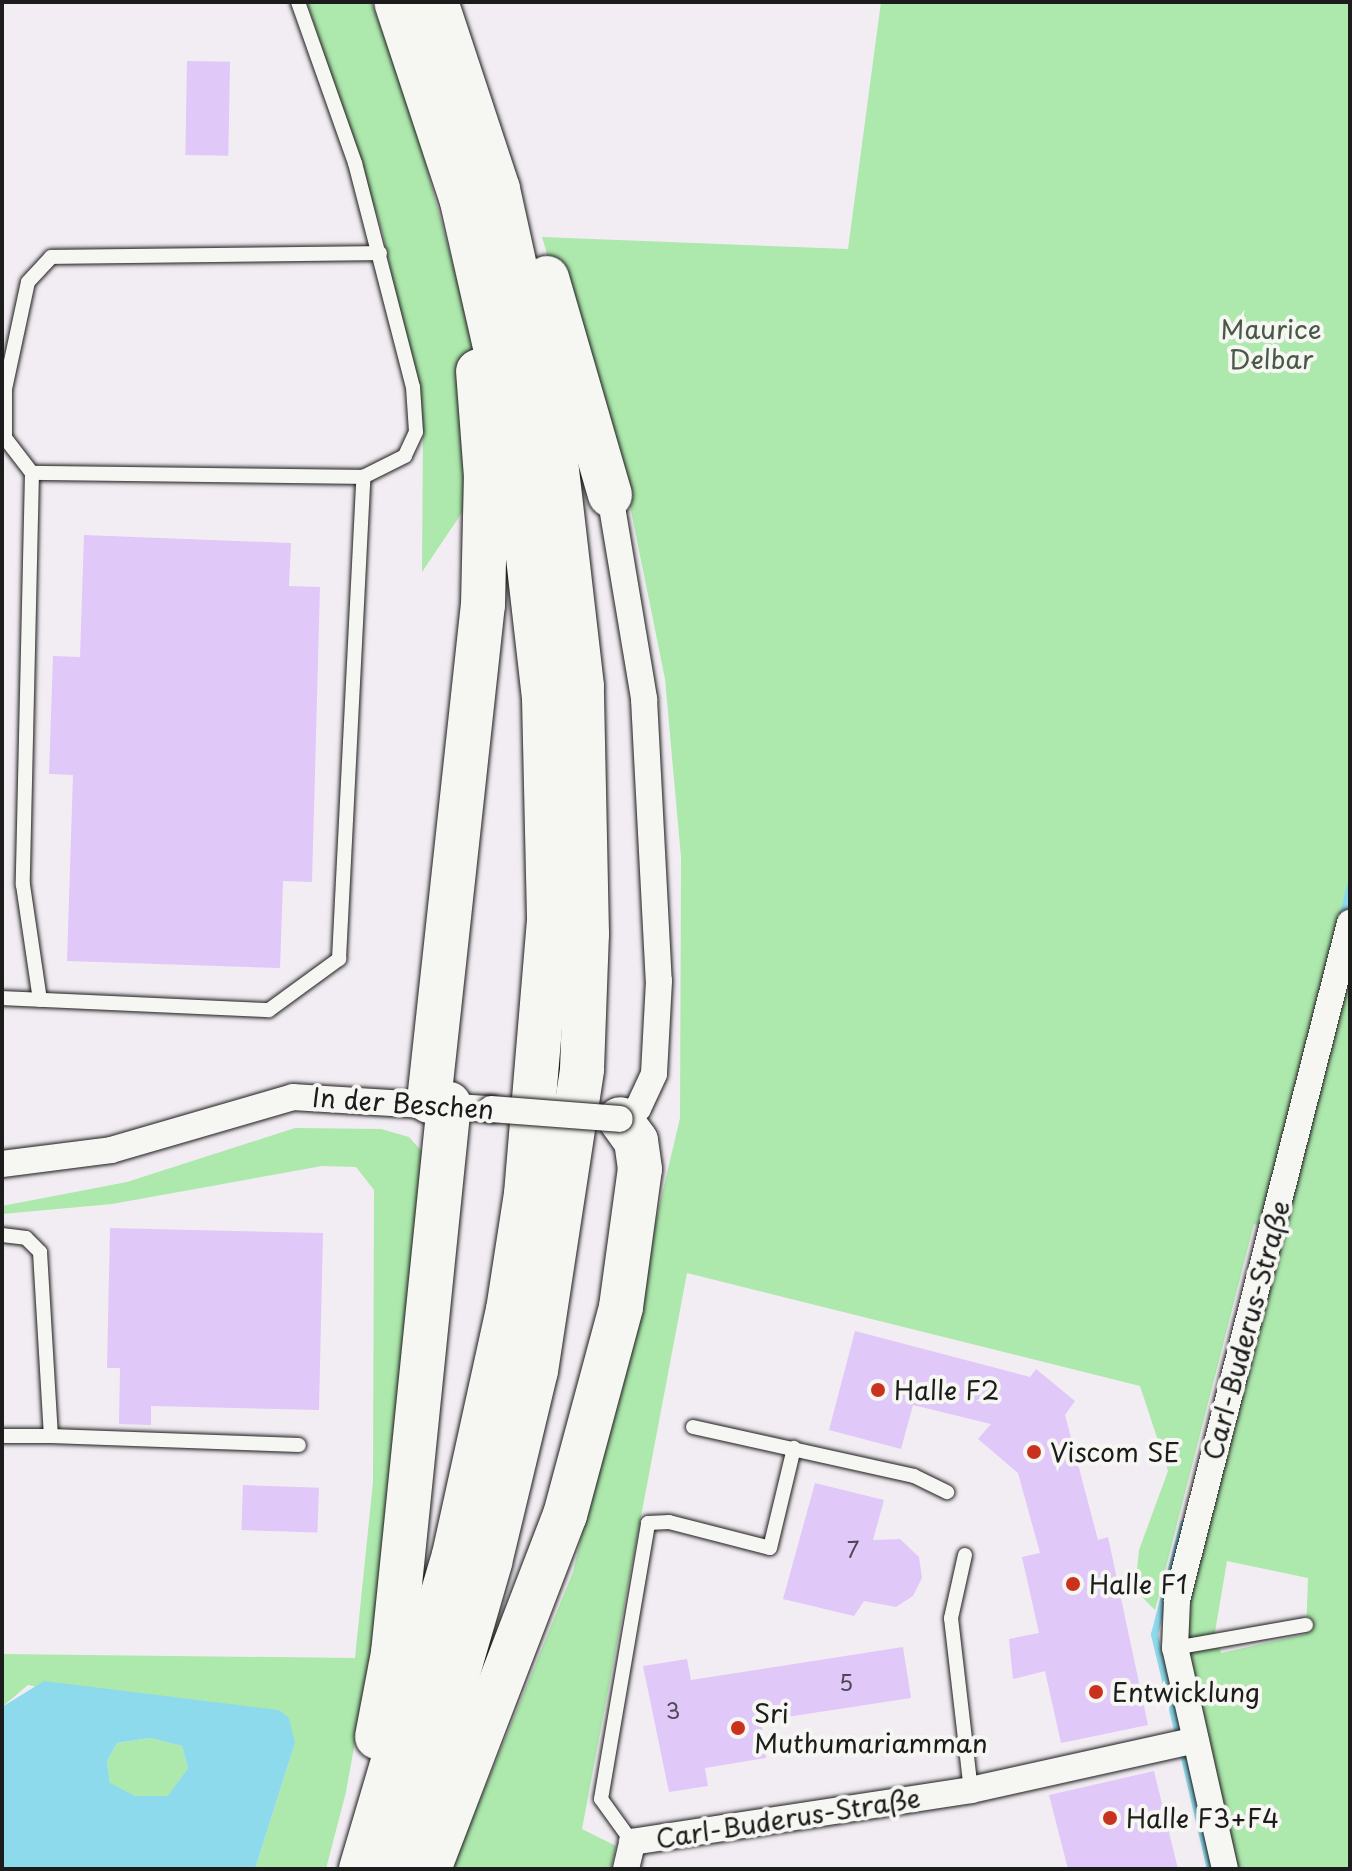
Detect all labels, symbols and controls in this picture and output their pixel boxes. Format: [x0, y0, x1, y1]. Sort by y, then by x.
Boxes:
park label: Maurice Delbar [1221, 313, 1321, 374]
street label: In der Beschen [311, 1081, 495, 1125]
street label: Carl-Buderus-Straße [1196, 1197, 1296, 1463]
place label: Halle F2 [894, 1374, 1000, 1406]
marker: Halle F2 [869, 1381, 887, 1399]
place label: Viscom SE [1050, 1436, 1178, 1468]
marker: Viscom SE [1025, 1443, 1043, 1461]
house number: 7 [847, 1536, 859, 1562]
place label: Halle F1 [1089, 1568, 1188, 1600]
marker: Halle F1 [1064, 1575, 1082, 1593]
house number: 5 [839, 1669, 853, 1695]
place label: Entwicklung [1112, 1676, 1260, 1708]
marker: Entwicklung [1087, 1683, 1105, 1701]
house number: 3 [666, 1697, 680, 1723]
place label: Sri Muthumariamman [754, 1697, 988, 1758]
marker: Sri Muthumariamman [729, 1719, 747, 1737]
street label: Carl-Buderus-Straße [654, 1782, 922, 1854]
place label: Halle F3+F4 [1126, 1802, 1280, 1834]
marker: Halle F3+F4 [1101, 1809, 1119, 1827]

